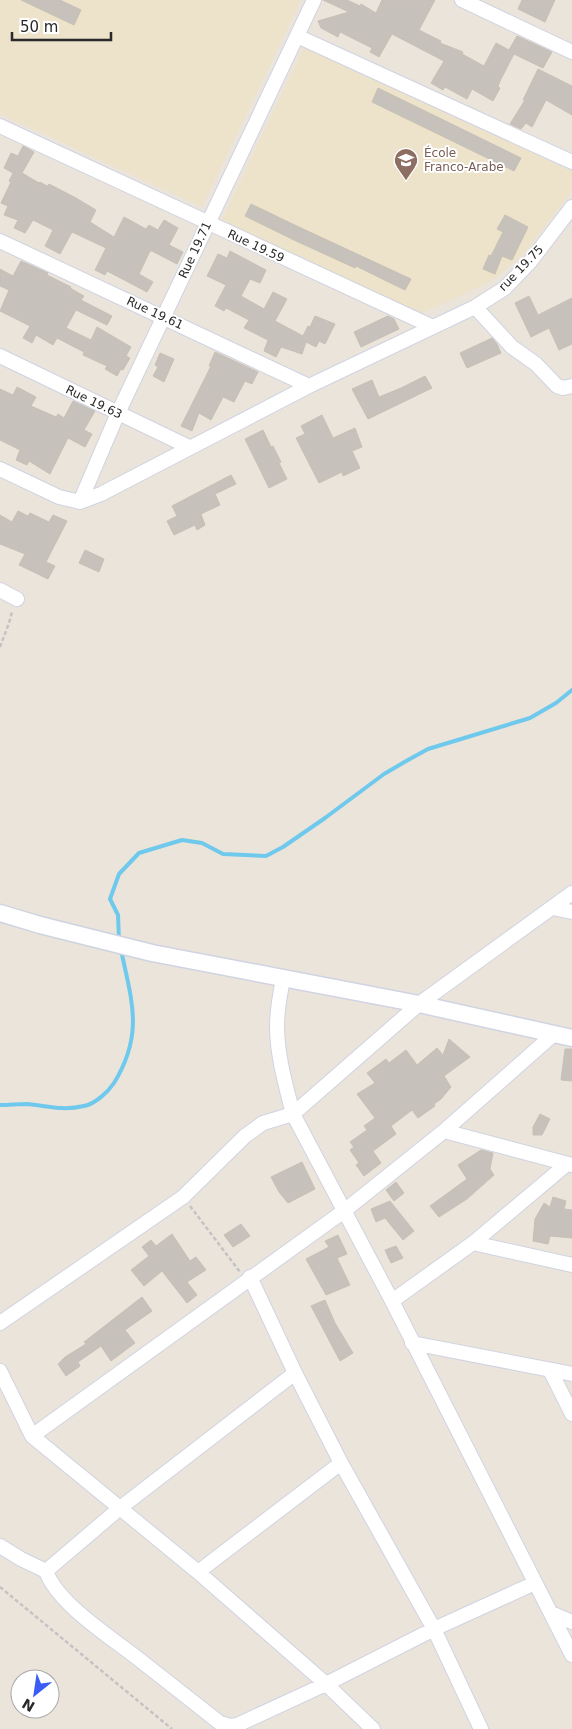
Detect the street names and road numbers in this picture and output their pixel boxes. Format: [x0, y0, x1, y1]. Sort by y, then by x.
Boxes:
street label: Rue 19.71 [176, 219, 214, 281]
street label: Rue 19.59 [225, 227, 287, 265]
street label: rue 19.75 [496, 242, 546, 294]
street label: Rue 19.61 [124, 294, 186, 332]
street label: Rue 19.63 [64, 382, 124, 422]

